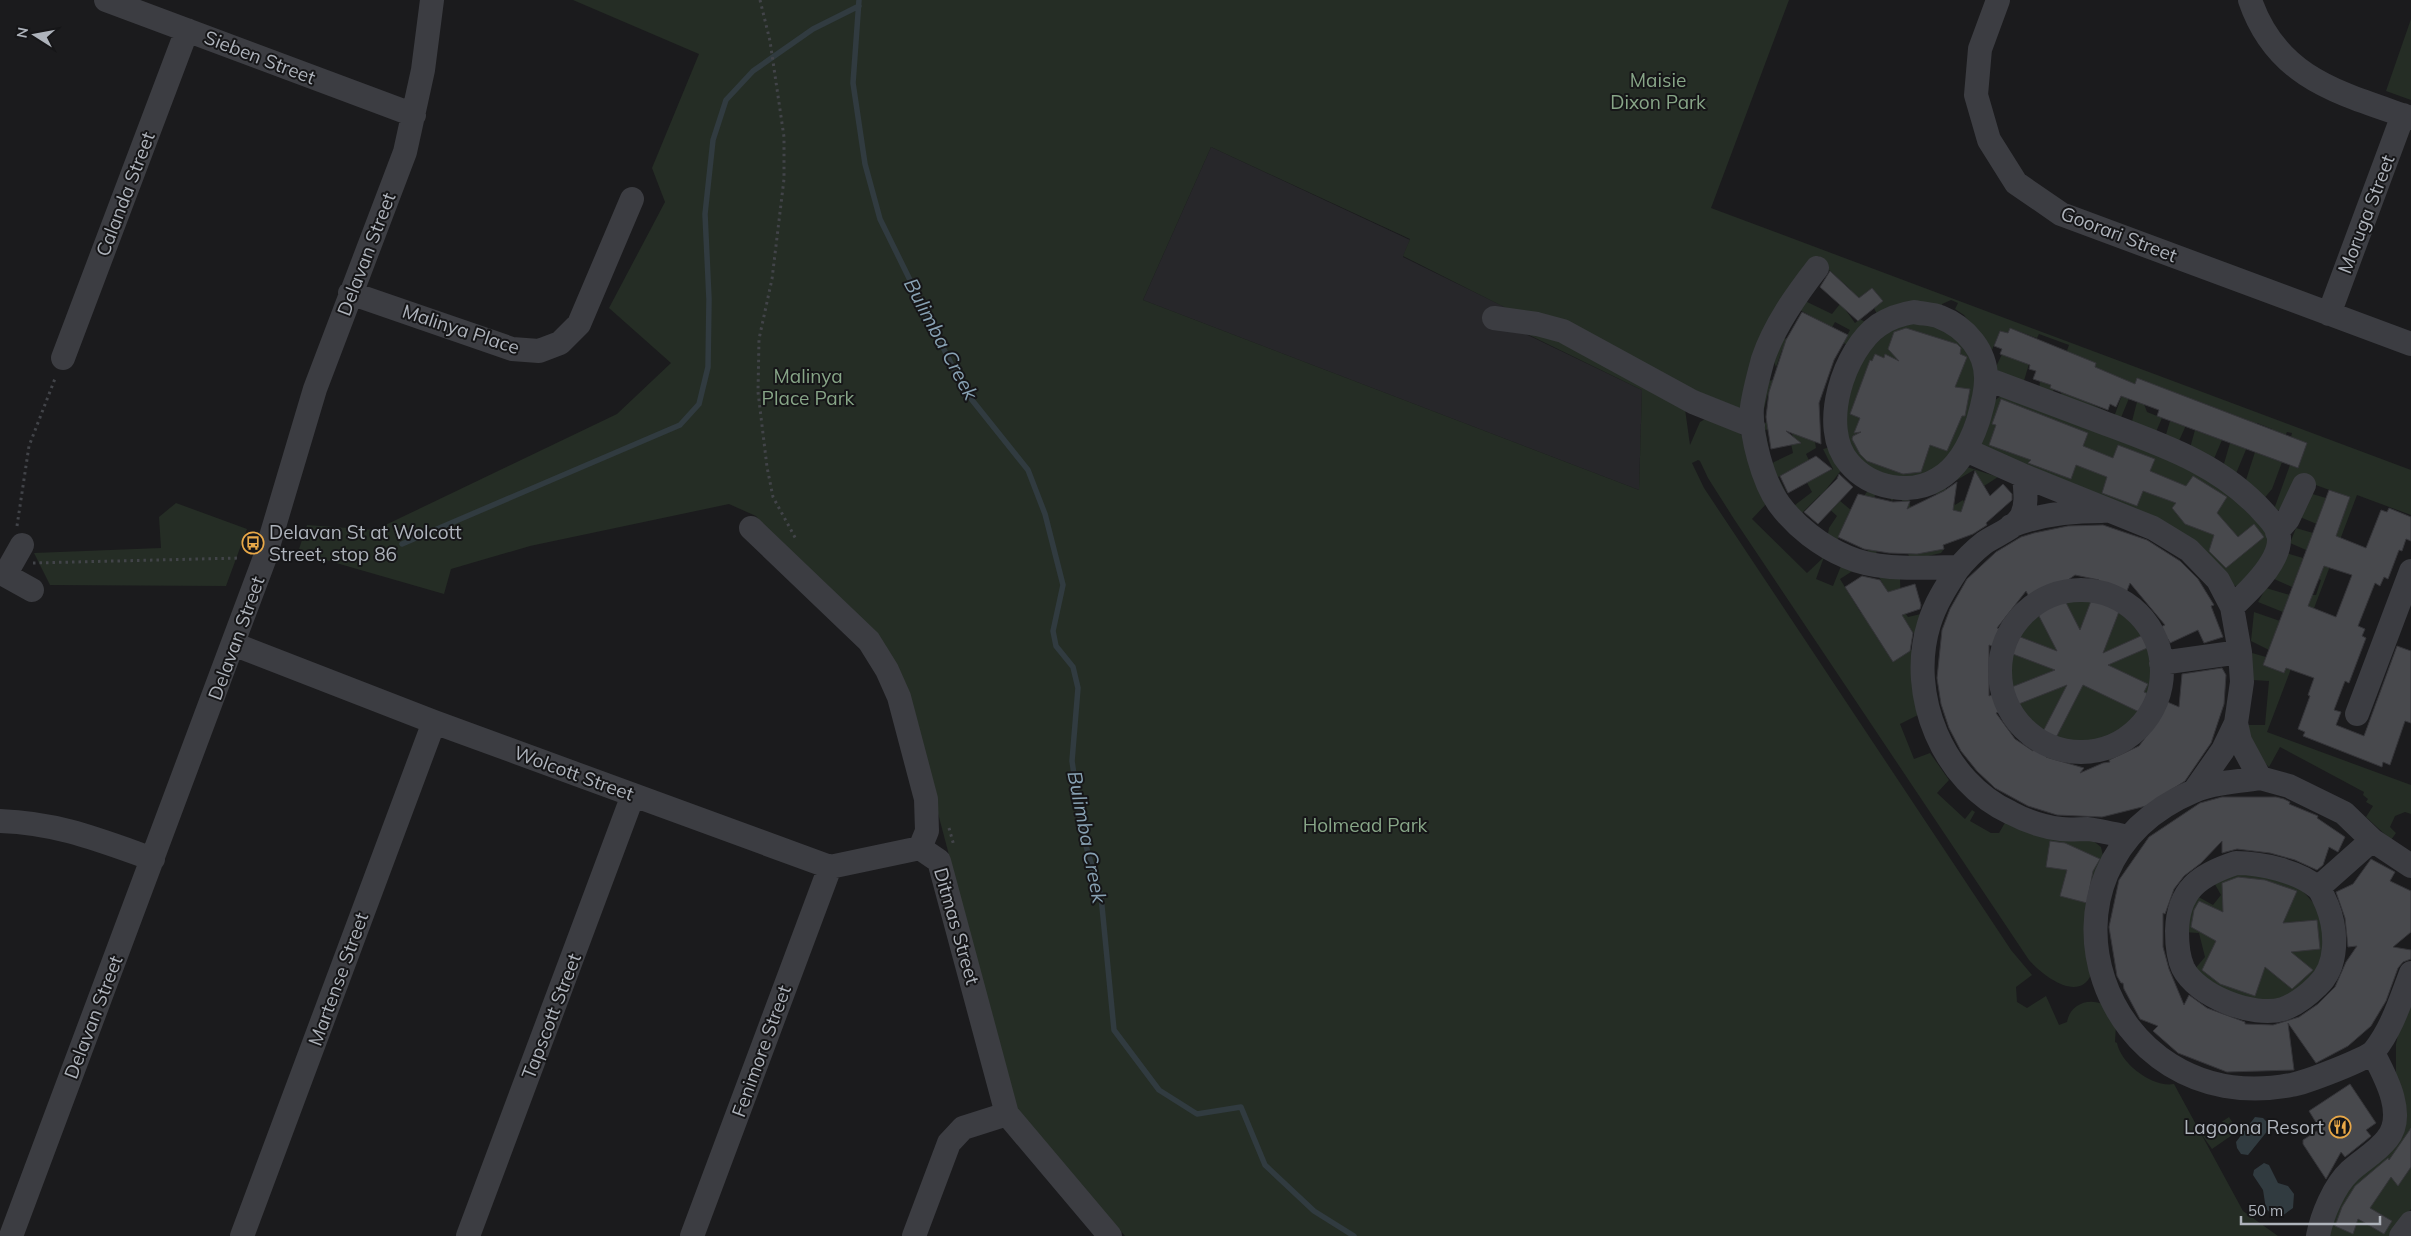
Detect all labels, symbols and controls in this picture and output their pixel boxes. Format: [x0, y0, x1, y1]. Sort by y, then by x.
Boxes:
north arrow [10, 10, 60, 60]
street label: Sieben Street [201, 25, 319, 89]
text: N [12, 26, 32, 39]
park label: Maisie Dixon Park [1610, 68, 1706, 114]
street label: Calanda Street [90, 128, 160, 260]
street label: Moruga Street [2332, 151, 2400, 277]
street label: Delavan Street [331, 189, 401, 319]
street label: Goorari Street [2057, 201, 2181, 267]
water label: Bulimba Creek [899, 274, 984, 405]
street label: Malinya Place [399, 299, 523, 359]
park label: Malinya Place Park [762, 364, 855, 410]
place label: Delavan St at Wolcott Street, stop 86 [269, 520, 462, 566]
bus stop icon: Delavan St at Wolcott Street, stop 86 [241, 531, 265, 555]
street label: Delavan Street [202, 572, 270, 703]
street label: Wolcott Street [511, 740, 638, 806]
water label: Bulimba Creek [1062, 769, 1113, 906]
park label: Holmead Park [1303, 813, 1428, 837]
street label: Ditmas Street [929, 865, 985, 987]
street label: Martense Street [303, 909, 373, 1049]
street label: Tapscott Street [516, 949, 586, 1082]
street label: Delavan Street [58, 952, 128, 1082]
street label: Fenimore Street [726, 982, 796, 1120]
place label: Lagoona Resort [2184, 1115, 2324, 1139]
restaurant icon: Lagoona Resort [2328, 1115, 2352, 1139]
scale bar [2241, 1194, 2380, 1226]
text: 50 m [2248, 1201, 2283, 1220]

